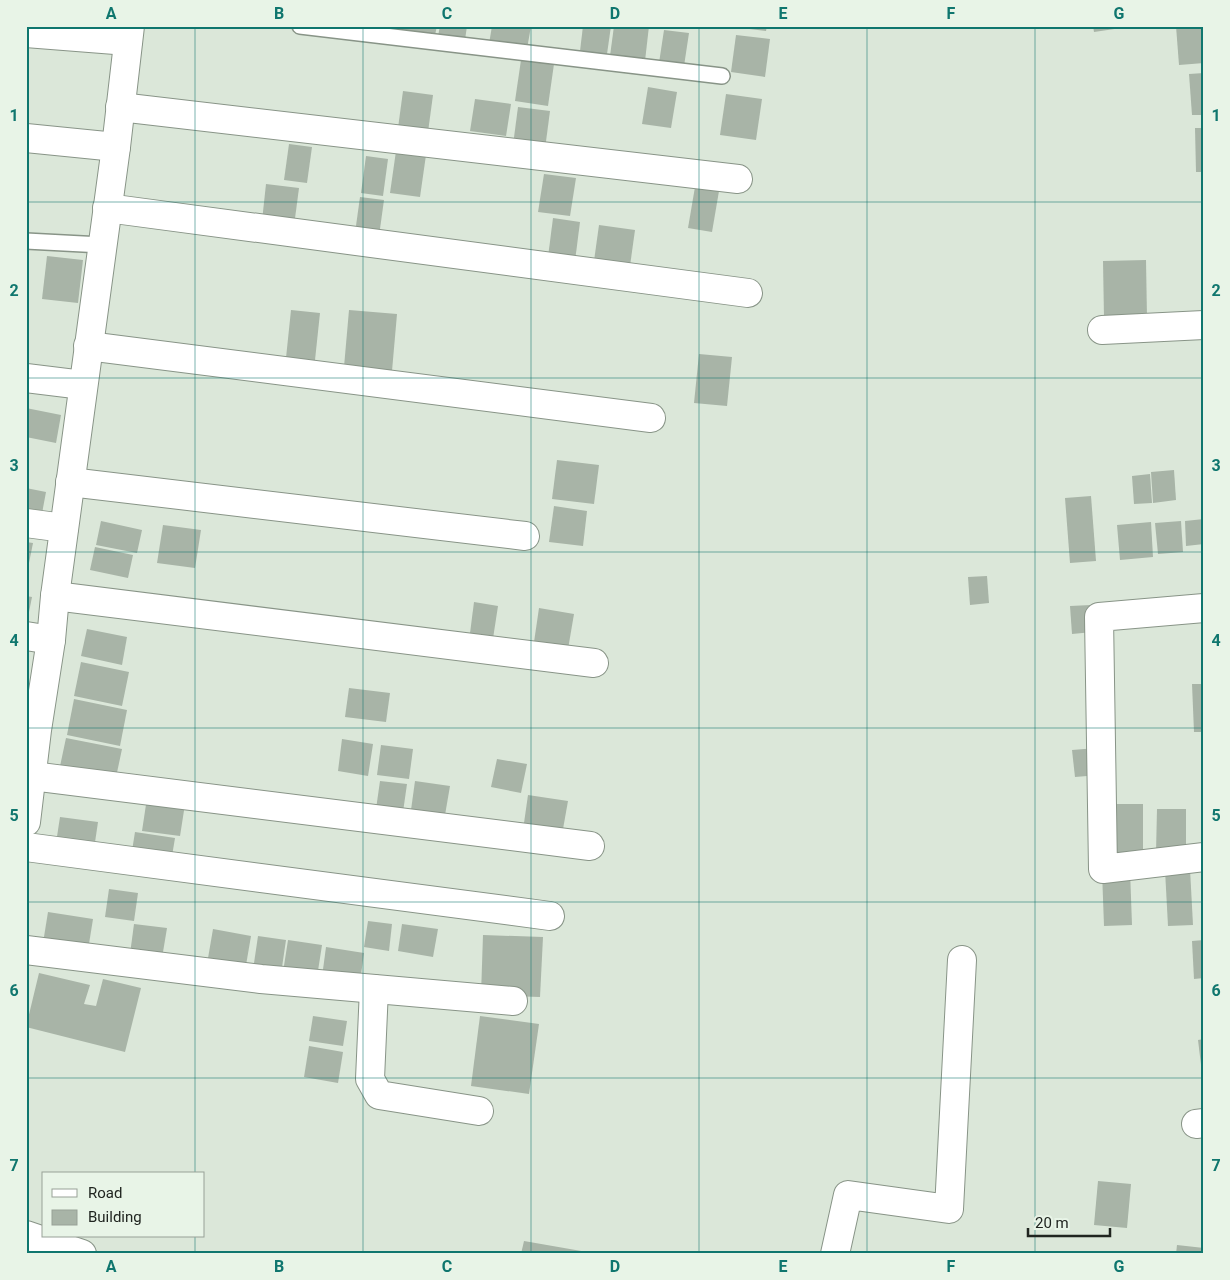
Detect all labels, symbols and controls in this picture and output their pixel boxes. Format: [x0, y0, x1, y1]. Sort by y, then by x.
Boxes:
text: A [106, 4, 117, 23]
text: B [274, 4, 284, 23]
text: C [442, 4, 452, 23]
text: D [610, 4, 620, 23]
text: E [779, 4, 788, 23]
text: F [947, 4, 956, 23]
text: G [1114, 4, 1125, 23]
text: 1 [9, 106, 19, 125]
text: 1 [1211, 106, 1221, 125]
text: 2 [9, 281, 19, 300]
text: 2 [1211, 281, 1221, 300]
text: 3 [9, 456, 19, 475]
text: 3 [1211, 456, 1221, 475]
text: 4 [9, 631, 19, 650]
text: 4 [1211, 631, 1221, 650]
text: 5 [9, 806, 19, 825]
text: 5 [1211, 806, 1221, 825]
text: 6 [9, 981, 19, 1000]
text: 6 [1211, 981, 1221, 1000]
text: 7 [9, 1156, 19, 1175]
text: 7 [1211, 1156, 1221, 1175]
legend [42, 1172, 205, 1238]
text: Road [88, 1184, 122, 1202]
scale bar [1028, 1205, 1110, 1237]
text: Building [88, 1208, 142, 1226]
text: 20 m [1035, 1214, 1069, 1232]
text: A [106, 1257, 117, 1276]
text: B [274, 1257, 284, 1276]
text: C [442, 1257, 452, 1276]
text: D [610, 1257, 620, 1276]
text: E [779, 1257, 788, 1276]
text: F [947, 1257, 956, 1276]
text: G [1114, 1257, 1125, 1276]

